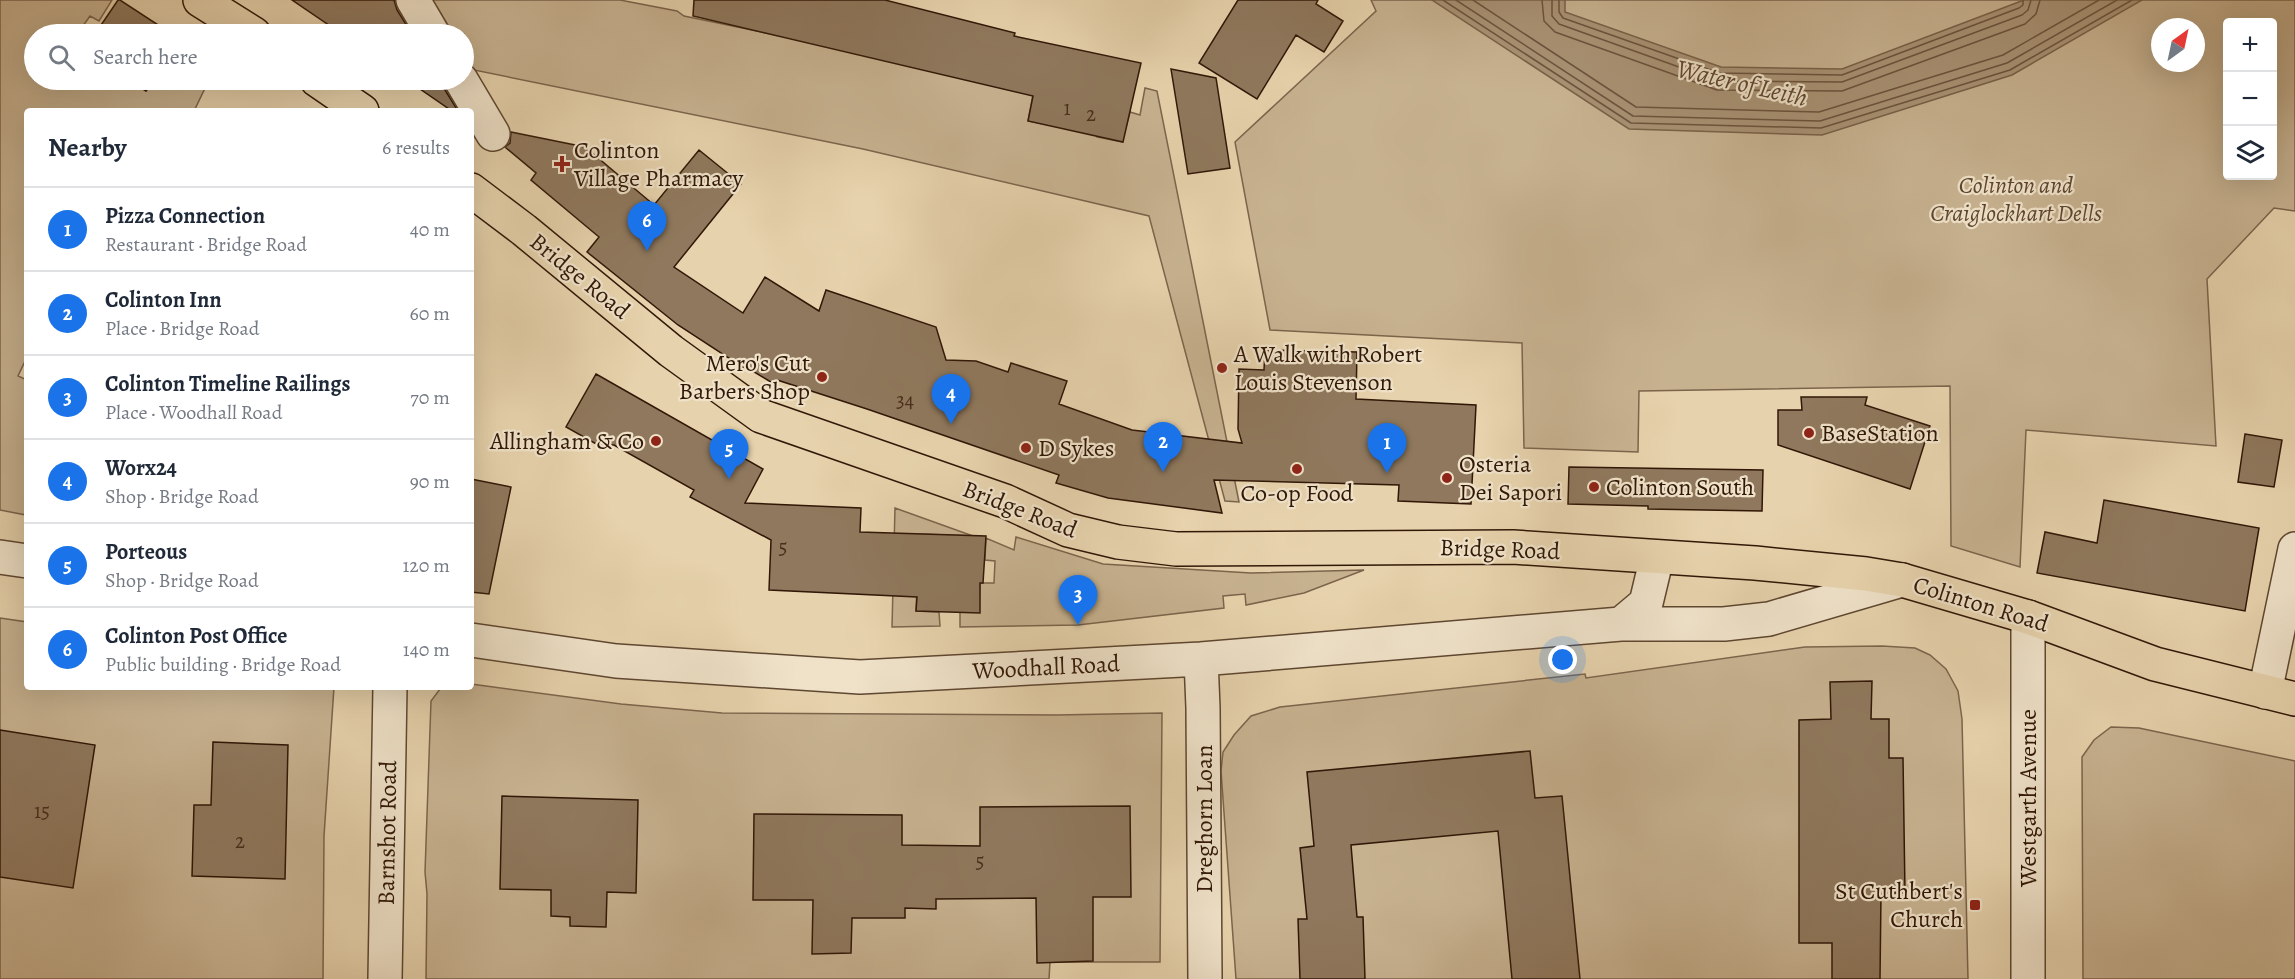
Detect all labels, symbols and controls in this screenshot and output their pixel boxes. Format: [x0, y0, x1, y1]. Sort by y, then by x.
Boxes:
north arrow [2151, 18, 2205, 72]
map controls [2223, 18, 2277, 180]
button: + [2223, 18, 2277, 72]
search box [24, 24, 474, 90]
icon: search [45, 41, 78, 74]
text: Search here [93, 42, 198, 72]
water label: Water of Leith [1673, 51, 1811, 115]
button: − [2223, 72, 2277, 126]
house number: 1 [1063, 94, 1071, 122]
house number: 2 [1086, 100, 1096, 128]
button: layers [2223, 126, 2277, 180]
text: Nearby [48, 130, 127, 165]
text: 6 results [382, 134, 450, 161]
place label: Colinton Village Pharmacy [573, 134, 744, 194]
marker: Colinton Village Pharmacy [555, 157, 569, 171]
park label: Colinton and Craiglockhart Dells [1930, 169, 2102, 229]
text: Pizza Connection [105, 201, 265, 231]
pin: 6 [628, 202, 666, 251]
text: 1 [64, 216, 71, 243]
text: 40 m [410, 216, 450, 243]
street label: Bridge Road [523, 226, 637, 326]
text: Restaurant · Bridge Road [105, 231, 307, 258]
text: Colinton Inn [105, 285, 222, 315]
text: 2 [63, 300, 72, 327]
text: 60 m [410, 300, 450, 327]
text: Place · Bridge Road [105, 315, 260, 342]
place label: A Walk with Robert Louis Stevenson [1233, 338, 1422, 398]
place label: Mero's Cut Barbers Shop [679, 347, 810, 407]
marker: A Walk with Robert Louis Stevenson [1215, 361, 1229, 375]
text: Colinton Timeline Railings [105, 369, 350, 399]
marker: Mero's Cut Barbers Shop [815, 370, 829, 384]
pin: 4 [932, 374, 970, 424]
text: 3 [63, 384, 72, 411]
text: 70 m [410, 384, 450, 411]
house number: 34 [896, 386, 914, 414]
text: Place · Woodhall Road [105, 399, 282, 426]
place label: BaseStation [1821, 417, 1939, 449]
pin: 2 [1144, 422, 1182, 472]
pin: 1 [1368, 424, 1406, 473]
place label: Allingham & Co [489, 425, 644, 457]
marker: BaseStation [1802, 426, 1816, 440]
pin: 5 [710, 430, 748, 479]
place label: D Sykes [1038, 432, 1114, 464]
marker: Allingham & Co [649, 434, 663, 448]
marker: D Sykes [1019, 441, 1033, 455]
place label: Osteria Dei Sapori [1459, 448, 1562, 508]
text: Worx24 [105, 453, 177, 483]
marker: Co-op Food [1290, 462, 1304, 476]
text: 4 [63, 468, 72, 495]
text: 90 m [410, 468, 450, 495]
marker: Osteria Dei Sapori [1440, 471, 1454, 485]
place label: Colinton South [1606, 471, 1754, 503]
street label: Bridge Road [958, 472, 1082, 546]
place label: Co-op Food [1241, 477, 1354, 509]
marker: Colinton South [1587, 480, 1601, 494]
text: Shop · Bridge Road [105, 483, 259, 510]
street label: Bridge Road [1439, 531, 1561, 567]
house number: 5 [778, 533, 788, 561]
text: Porteous [105, 537, 187, 567]
text: 5 [63, 552, 72, 579]
text: 120 m [402, 552, 450, 579]
text: Shop · Bridge Road [105, 567, 259, 594]
street label: Colinton Road [1909, 568, 2053, 640]
pin: 3 [1058, 576, 1098, 625]
text: Colinton Post Office [105, 621, 287, 651]
text: 6 [63, 636, 72, 663]
text: 140 m [403, 636, 450, 663]
your location [1548, 645, 1577, 674]
street label: Woodhall Road [970, 647, 1121, 687]
text: Public building · Bridge Road [105, 651, 341, 678]
street label: Westgarth Avenue [2012, 709, 2044, 888]
street label: Dreghorn Loan [1188, 745, 1220, 893]
street label: Barnshot Road [370, 760, 404, 906]
house number: 15 [34, 797, 50, 825]
house number: 2 [235, 827, 245, 855]
house number: 5 [975, 847, 985, 875]
place label: St Cuthbert's Church [1835, 875, 1963, 935]
marker: St Cuthbert's Church [1968, 898, 1982, 912]

